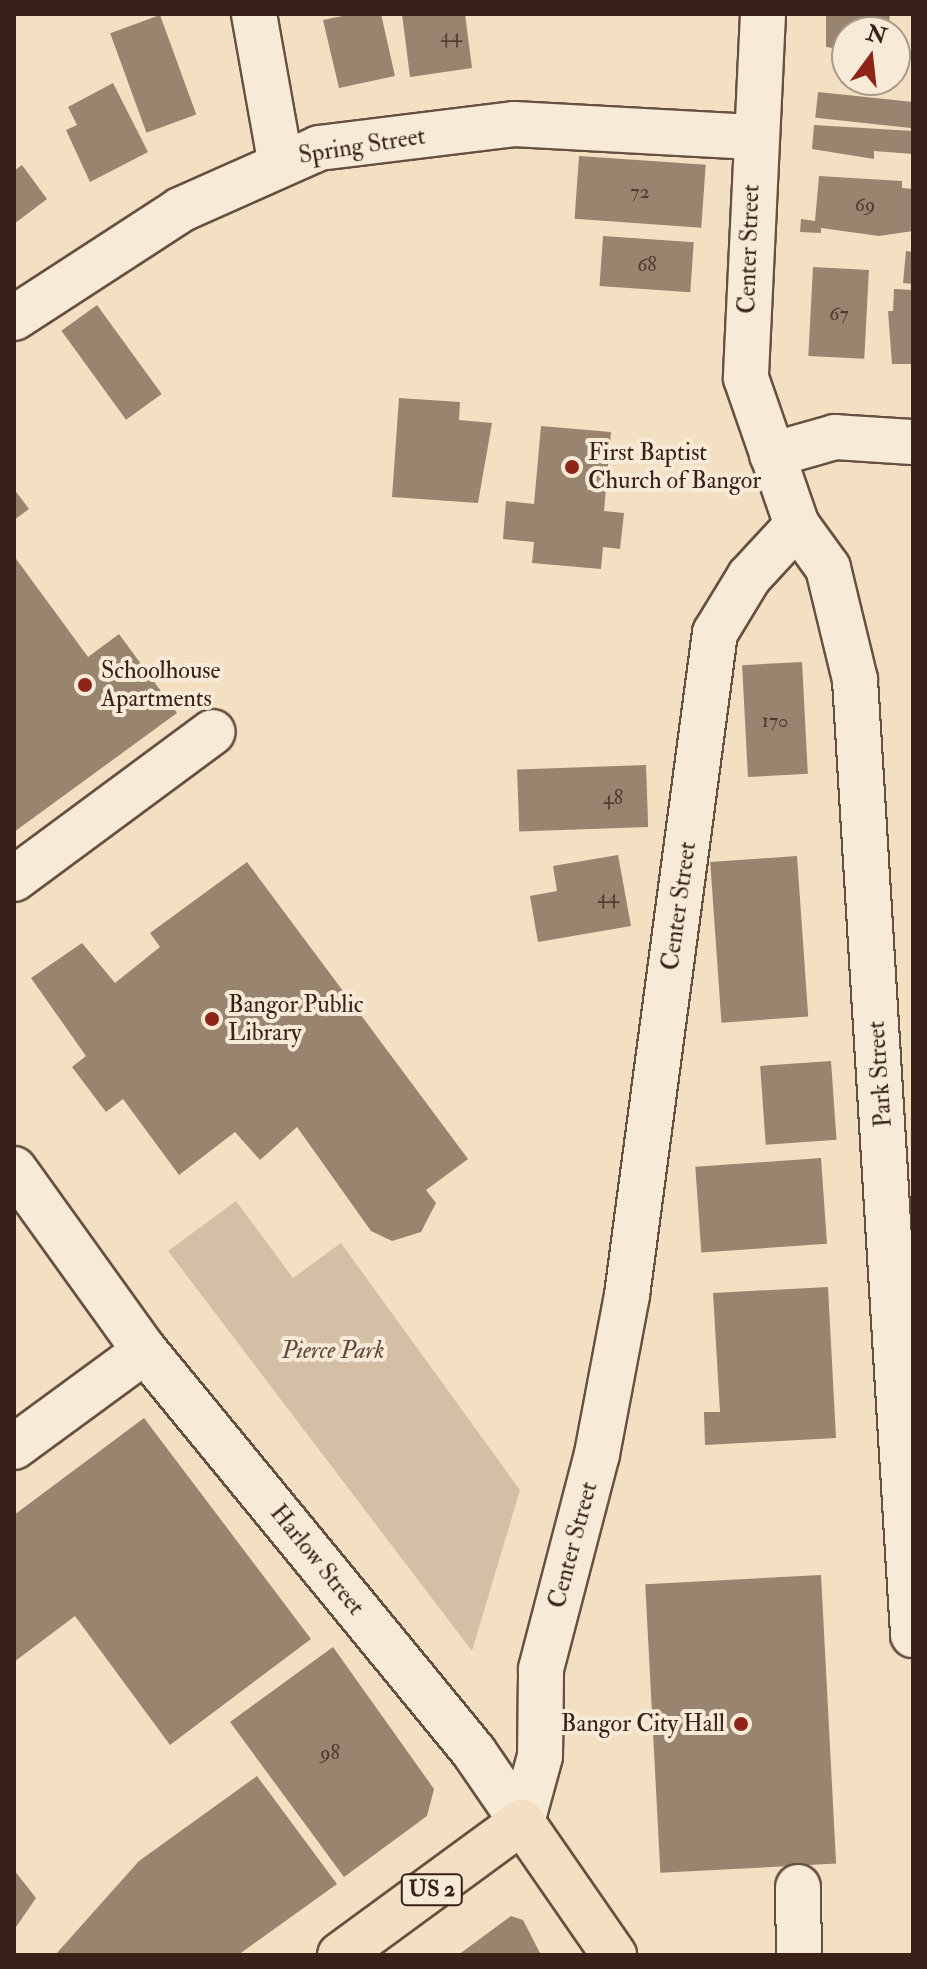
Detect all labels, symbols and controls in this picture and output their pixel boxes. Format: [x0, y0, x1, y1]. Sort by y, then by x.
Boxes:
north arrow [831, 16, 911, 96]
text: N [864, 19, 890, 51]
house number: 44 [440, 23, 462, 47]
street label: Spring Street [297, 122, 427, 170]
house number: 72 [630, 179, 650, 203]
street label: Center Street [732, 184, 766, 314]
house number: 69 [855, 192, 875, 216]
house number: 68 [637, 252, 657, 276]
house number: 67 [829, 301, 849, 325]
place label: First Baptist Church of Bangor [588, 439, 761, 495]
marker: First Baptist Church of Bangor [563, 458, 581, 476]
place label: Schoolhouse Apartments [101, 657, 221, 713]
marker: Schoolhouse Apartments [76, 676, 94, 694]
house number: 170 [762, 708, 788, 732]
house number: 48 [603, 785, 623, 809]
street label: Center Street [656, 840, 702, 972]
house number: 44 [597, 884, 619, 908]
place label: Bangor Public Library [228, 991, 363, 1047]
marker: Bangor Public Library [203, 1010, 221, 1028]
street label: Park Street [862, 1020, 898, 1128]
park label: Pierce Park [282, 1337, 384, 1365]
street label: Center Street [542, 1479, 604, 1611]
street label: Harlow Street [264, 1499, 370, 1621]
place label: Bangor City Hall [561, 1710, 725, 1738]
marker: Bangor City Hall [732, 1715, 750, 1733]
house number: 98 [320, 1740, 340, 1764]
road number: US 2 [400, 1872, 464, 1908]

